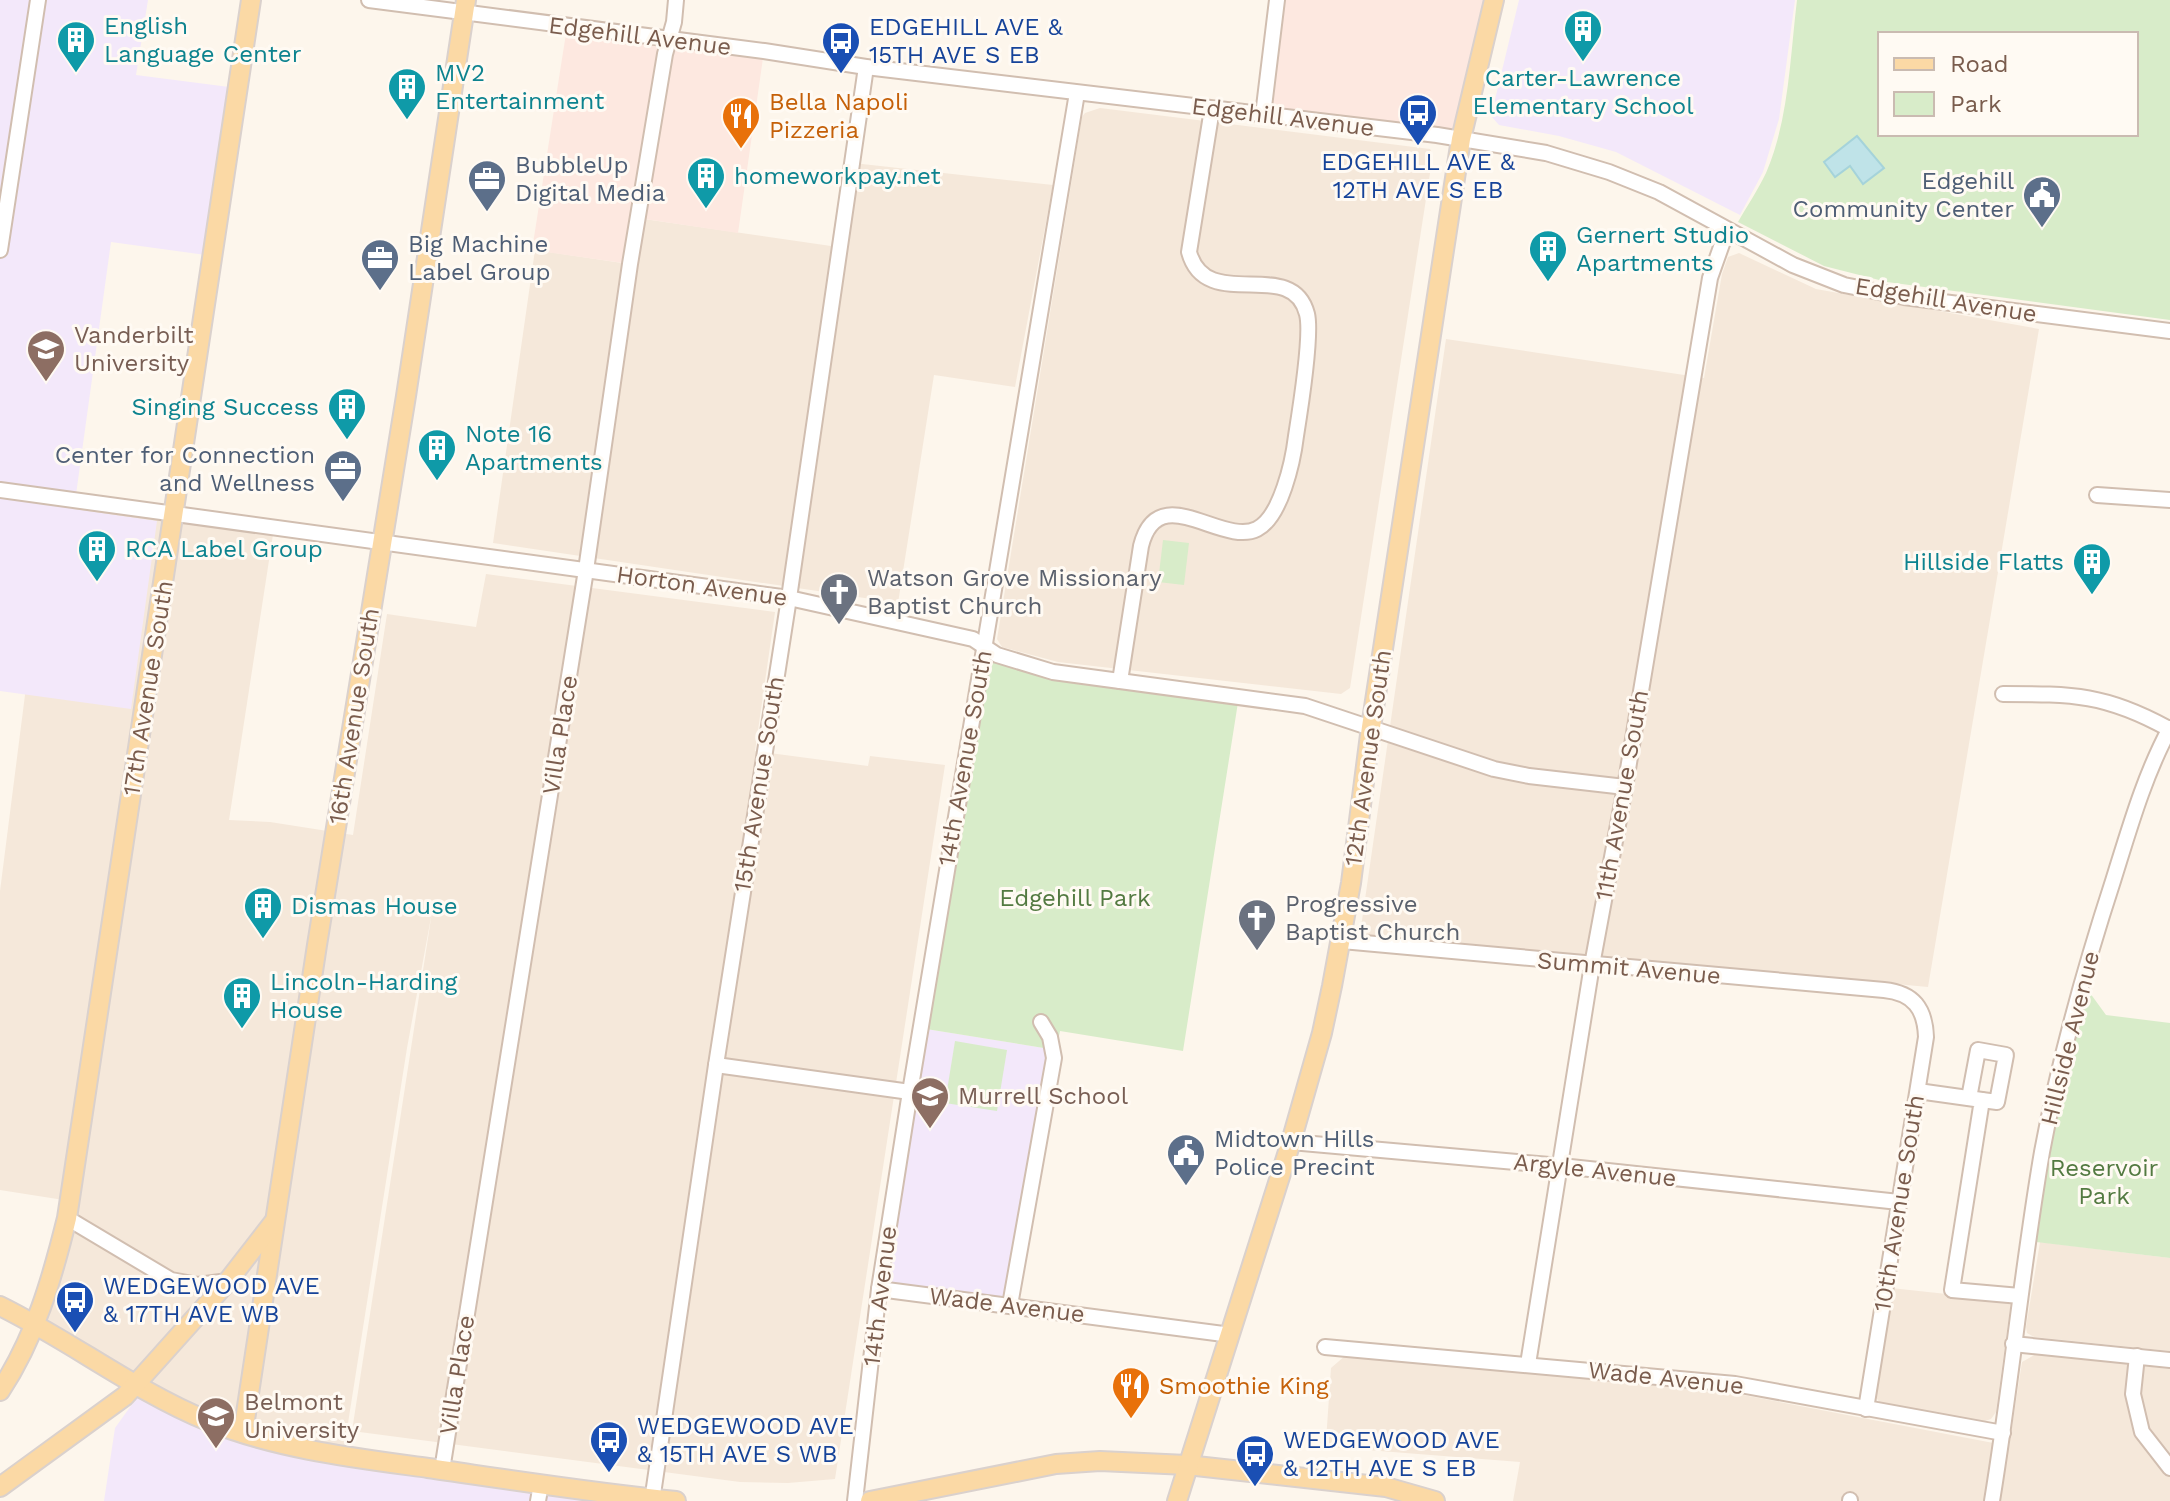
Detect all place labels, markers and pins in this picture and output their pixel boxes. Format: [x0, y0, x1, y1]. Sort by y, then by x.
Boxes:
building icon: Carter-Lawrence Elementary School [1562, 8, 1604, 63]
place label: English Language Center [104, 12, 302, 68]
place label: EDGEHILL AVE & 15TH AVE S EB [869, 13, 1064, 69]
building icon: English Language Center [55, 19, 97, 74]
bus stop icon: EDGEHILL AVE & 15TH AVE S EB [820, 20, 862, 75]
place label: MV2 Entertainment [435, 59, 604, 115]
place label: Carter-Lawrence Elementary School [1472, 64, 1694, 120]
building icon: MV2 Entertainment [386, 66, 428, 121]
place label: Bella Napoli Pizzeria [769, 88, 909, 144]
bus stop icon: EDGEHILL AVE & 12TH AVE S EB [1397, 92, 1439, 147]
restaurant icon: Bella Napoli Pizzeria [720, 95, 762, 150]
place label: EDGEHILL AVE & 12TH AVE S EB [1321, 148, 1516, 204]
place label: BubbleUp Digital Media [515, 151, 665, 207]
building icon: homeworkpay.net [685, 155, 727, 210]
office icon: BubbleUp Digital Media [466, 158, 508, 213]
place label: homeworkpay.net [734, 162, 941, 190]
place label: Edgehill Community Center [1793, 167, 2015, 223]
public building icon: Edgehill Community Center [2021, 174, 2063, 229]
place label: Gernert Studio Apartments [1576, 221, 1749, 277]
building icon: Gernert Studio Apartments [1527, 228, 1569, 283]
place label: Big Machine Label Group [408, 230, 551, 286]
office icon: Big Machine Label Group [359, 237, 401, 292]
place label: Vanderbilt University [74, 321, 194, 377]
school or university icon: Vanderbilt University [25, 328, 67, 383]
building icon: Singing Success [326, 386, 368, 441]
place label: Singing Success [131, 393, 319, 421]
place label: Note 16 Apartments [465, 420, 603, 476]
building icon: Note 16 Apartments [416, 427, 458, 482]
place label: Center for Connection and Wellness [55, 441, 315, 497]
office icon: Center for Connection and Wellness [322, 448, 364, 503]
building icon: RCA Label Group [76, 528, 118, 583]
place label: RCA Label Group [125, 535, 323, 563]
building icon: Hillside Flatts [2071, 541, 2113, 596]
place label: Hillside Flatts [1903, 548, 2064, 576]
place label: Watson Grove Missionary Baptist Church [867, 564, 1162, 620]
church icon: Watson Grove Missionary Baptist Church [818, 571, 860, 626]
building icon: Dismas House [242, 885, 284, 940]
place label: Progressive Baptist Church [1285, 890, 1460, 946]
place label: Dismas House [291, 892, 458, 920]
church icon: Progressive Baptist Church [1236, 897, 1278, 952]
place label: Lincoln-Harding House [270, 968, 458, 1024]
building icon: Lincoln-Harding House [221, 975, 263, 1030]
school or university icon: Murrell School [909, 1075, 951, 1130]
place label: Murrell School [958, 1082, 1129, 1110]
place label: Midtown Hills Police Precint [1214, 1125, 1375, 1181]
public building icon: Midtown Hills Police Precint [1165, 1132, 1207, 1187]
place label: WEDGEWOOD AVE & 17TH AVE WB [103, 1272, 320, 1328]
bus stop icon: WEDGEWOOD AVE & 17TH AVE WB [54, 1279, 96, 1334]
restaurant icon: Smoothie King [1110, 1365, 1152, 1420]
place label: Smoothie King [1159, 1372, 1329, 1400]
place label: Belmont University [244, 1388, 360, 1444]
school or university icon: Belmont University [195, 1395, 237, 1450]
place label: WEDGEWOOD AVE & 15TH AVE S WB [637, 1412, 854, 1468]
bus stop icon: WEDGEWOOD AVE & 15TH AVE S WB [588, 1419, 630, 1474]
place label: WEDGEWOOD AVE & 12TH AVE S EB [1283, 1426, 1500, 1482]
bus stop icon: WEDGEWOOD AVE & 12TH AVE S EB [1234, 1433, 1276, 1488]

